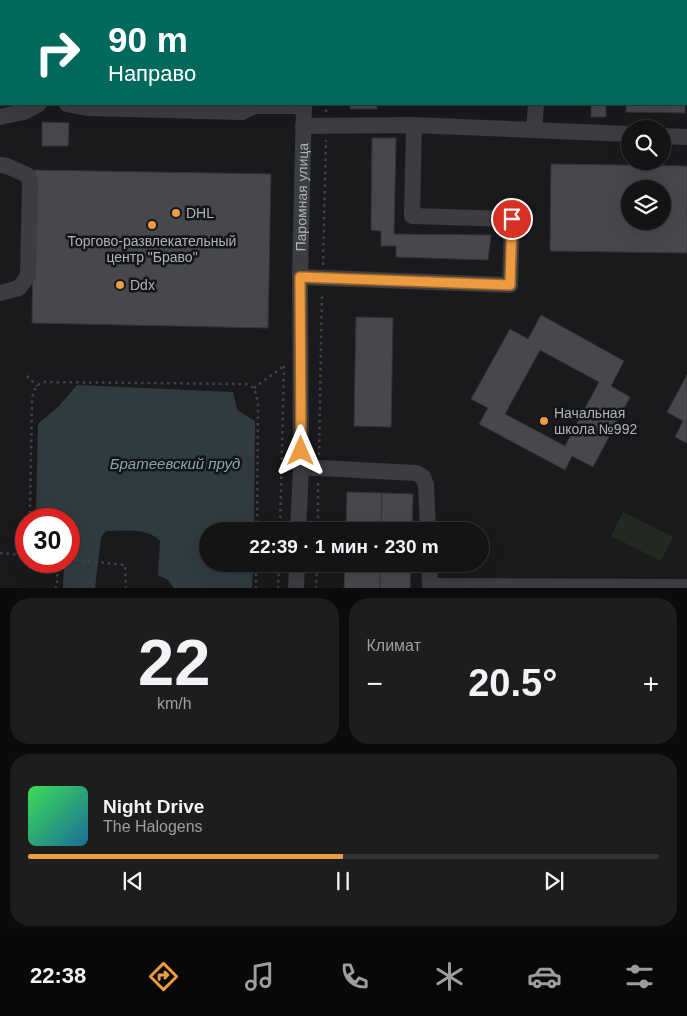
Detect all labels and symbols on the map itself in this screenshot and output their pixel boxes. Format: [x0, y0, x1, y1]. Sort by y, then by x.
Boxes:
street label: Паромная улица [293, 142, 311, 252]
pin [491, 198, 533, 240]
place label: DHL [186, 205, 214, 221]
marker: DHL [170, 207, 182, 219]
marker: Торгово-развлекательный центр "Браво" [146, 219, 158, 231]
place label: Торгово-развлекательный центр "Браво" [68, 233, 236, 265]
place label: Ddx [130, 277, 155, 293]
marker: Ddx [114, 279, 126, 291]
place label: Начальная школа №992 [554, 405, 637, 437]
marker: Начальная школа №992 [538, 415, 550, 427]
position arrow [274, 424, 326, 476]
water label: Братеевский пруд [110, 455, 240, 472]
speed limit sign: 30 [15, 508, 80, 573]

